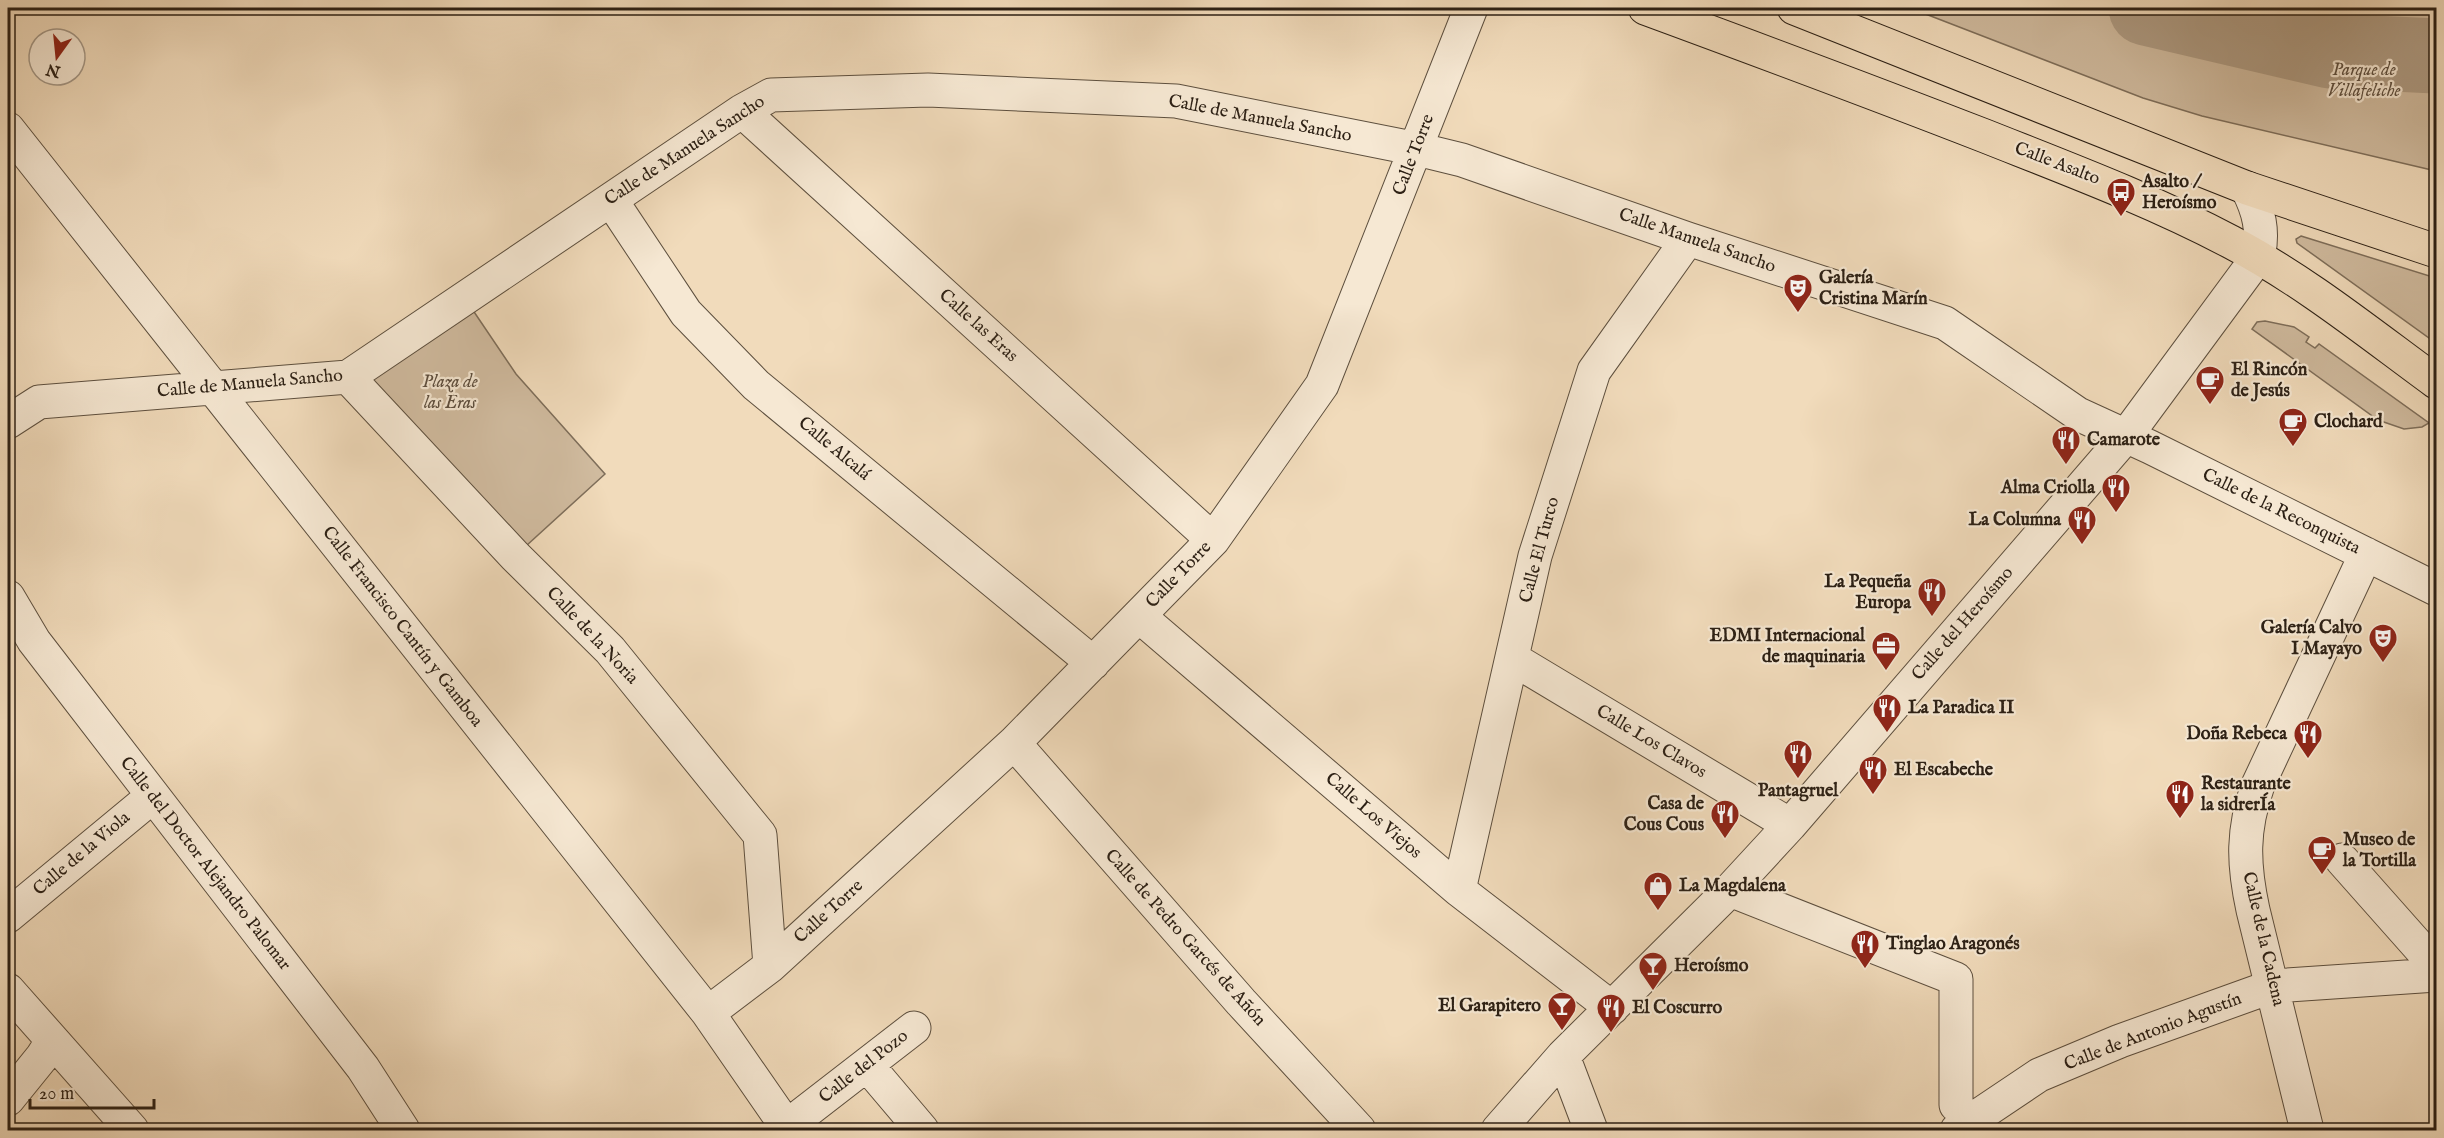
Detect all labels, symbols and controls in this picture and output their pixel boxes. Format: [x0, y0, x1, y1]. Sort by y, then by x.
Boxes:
north arrow [27, 27, 87, 87]
text: N [44, 58, 64, 81]
park label: Parque de Villafeliche [2328, 59, 2400, 103]
street label: Calle de Manuela Sancho [601, 90, 770, 211]
street label: Calle de Manuela Sancho [1166, 90, 1354, 148]
street label: Calle Torre [1388, 111, 1440, 199]
street label: Calle Asalto [2011, 137, 2103, 191]
place label: Asalto / Heroísmo [2141, 171, 2217, 215]
bus stop icon: Asalto / Heroísmo [2105, 176, 2137, 218]
street label: Calle Manuela Sancho [1615, 203, 1779, 279]
place label: Galería Cristina Marín [1819, 267, 1928, 311]
theatre icon: Galería Cristina Marín [1782, 272, 1814, 314]
street label: Calle las Eras [934, 284, 1022, 368]
place label: El Rincón de Jesús [2231, 359, 2308, 403]
street label: Calle de Manuela Sancho [156, 364, 344, 404]
cafe icon: El Rincón de Jesús [2194, 364, 2226, 406]
park label: Plaza de las Eras [422, 371, 478, 415]
cafe icon: Clochard [2277, 406, 2309, 448]
place label: Clochard [2314, 411, 2383, 434]
street label: Calle Alcalá [793, 412, 875, 486]
restaurant icon: Camarote [2050, 424, 2082, 466]
place label: Camarote [2087, 429, 2161, 452]
street label: Calle de la Reconquista [2198, 464, 2364, 560]
restaurant icon: Alma Criolla [2100, 472, 2132, 514]
place label: Alma Criolla [2000, 477, 2096, 500]
street label: Calle El Turco [1515, 494, 1565, 606]
restaurant icon: La Columna [2066, 504, 2098, 546]
place label: La Columna [1969, 509, 2062, 532]
street label: Calle Francisco Cantín y Gamboa [316, 522, 488, 732]
street label: Calle Torre [1141, 536, 1217, 614]
street label: Calle del Heroísmo [1907, 562, 2019, 686]
place label: La Pequeña Europa [1824, 571, 1912, 615]
restaurant icon: La Pequeña Europa [1916, 576, 1948, 618]
street label: Calle de la Noria [541, 582, 643, 690]
place label: Galería Calvo I Mayayo [2261, 617, 2362, 661]
theatre icon: Galería Calvo I Mayayo [2367, 622, 2399, 664]
place label: EDMI Internacional de maquinaria [1710, 625, 1866, 669]
office icon: EDMI Internacional de maquinaria [1870, 630, 1902, 672]
restaurant icon: La Paradica II [1871, 692, 1903, 734]
place label: La Paradica II [1908, 697, 2014, 720]
street label: Calle Los Clavos [1592, 700, 1710, 784]
restaurant icon: Doña Rebeca [2292, 718, 2324, 760]
place label: Doña Rebeca [2186, 723, 2288, 746]
restaurant icon: Pantagruel [1782, 738, 1814, 780]
street label: Calle del Doctor Alejandro Palomar [114, 752, 296, 976]
restaurant icon: El Escabeche [1857, 754, 1889, 796]
place label: El Escabeche [1894, 759, 1994, 782]
street label: Calle Los Viejos [1320, 768, 1426, 864]
place label: Restaurante la sidrerÍa [2200, 773, 2292, 817]
restaurant icon: Restaurante la sidrerÍa [2164, 778, 2196, 820]
place label: Pantagruel [1758, 780, 1839, 803]
place label: Casa de Cous Cous [1624, 793, 1705, 837]
restaurant icon: Casa de Cous Cous [1709, 798, 1741, 840]
street label: Calle de la Viola [29, 807, 135, 901]
place label: Museo de la Tortilla [2342, 829, 2417, 873]
cafe icon: Museo de la Tortilla [2306, 834, 2338, 876]
street label: Calle de Pedro Garcés de Añón [1099, 845, 1271, 1032]
shop icon: La Magdalena [1642, 870, 1674, 912]
street label: Calle de la Cadena [2236, 870, 2290, 1008]
street label: Calle Torre [790, 875, 868, 949]
place label: La Magdalena [1679, 875, 1787, 898]
restaurant icon: Tinglao Aragonés [1849, 928, 1881, 970]
place label: Tinglao Aragonés [1885, 933, 2020, 956]
bar icon: Heroísmo [1637, 950, 1669, 992]
place label: Heroísmo [1674, 955, 1749, 978]
street label: Calle de Antonio Agustín [2061, 987, 2245, 1076]
bar icon: El Garapitero [1546, 990, 1578, 1032]
restaurant icon: El Coscurro [1595, 992, 1627, 1034]
place label: El Garapitero [1438, 995, 1541, 1018]
place label: El Coscurro [1632, 997, 1723, 1020]
street label: Calle del Pozo [815, 1025, 914, 1109]
scale bar [30, 1072, 154, 1110]
text: 20 m [39, 1083, 74, 1106]

